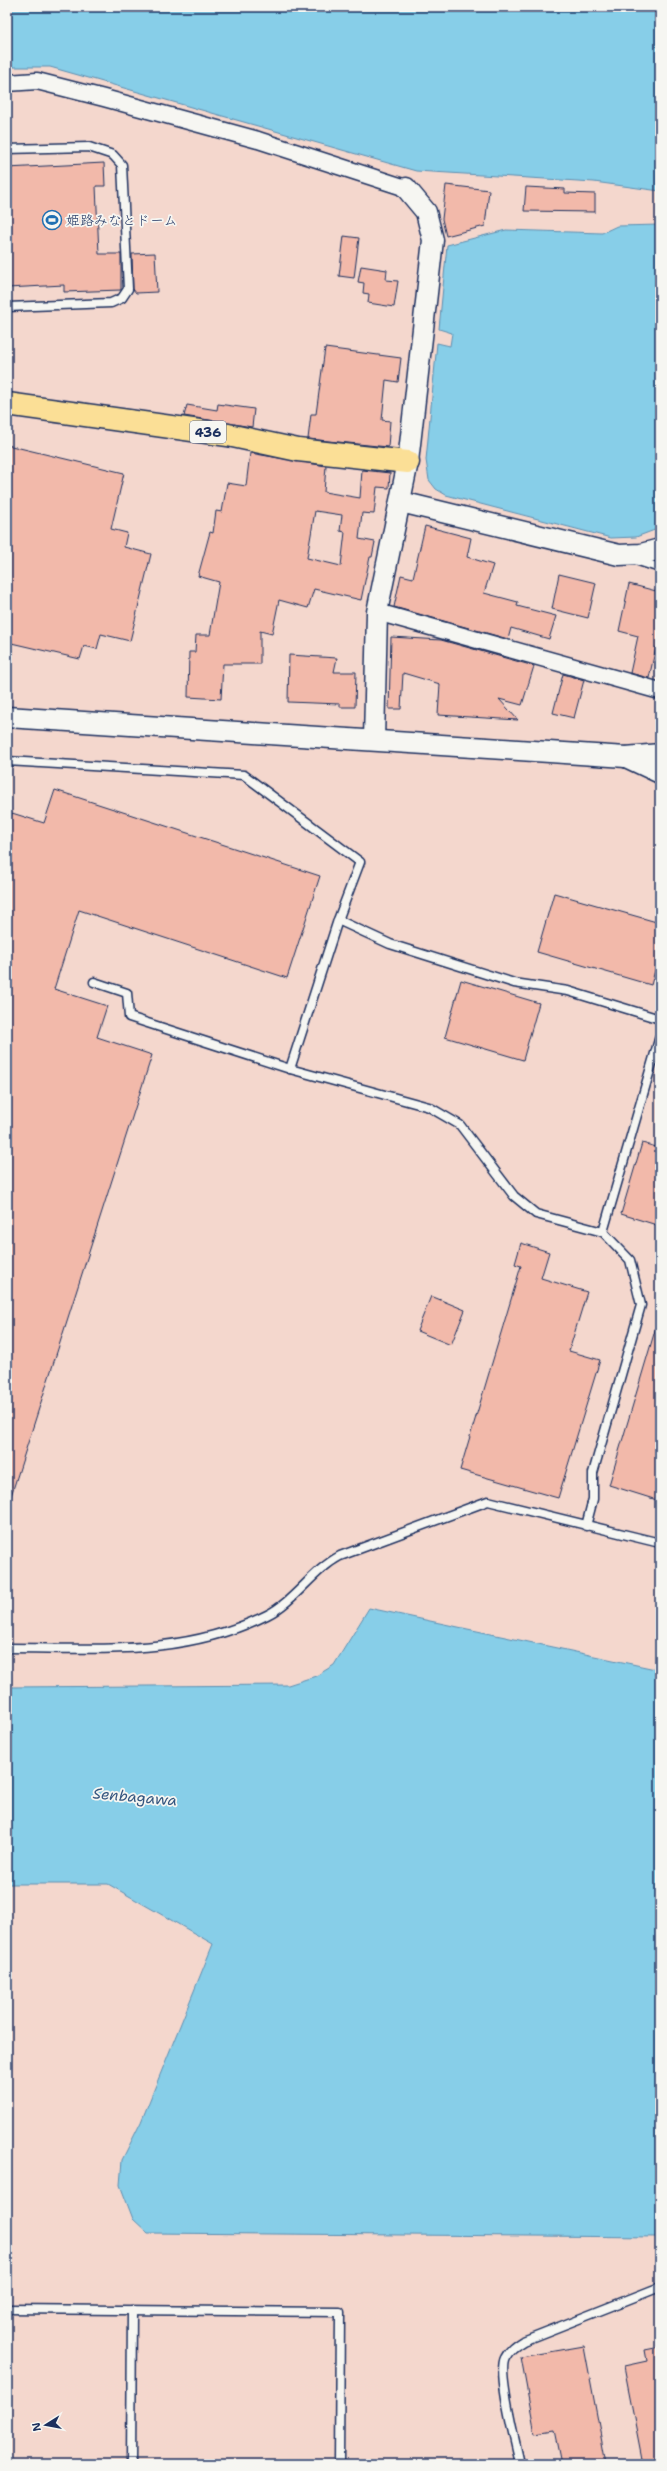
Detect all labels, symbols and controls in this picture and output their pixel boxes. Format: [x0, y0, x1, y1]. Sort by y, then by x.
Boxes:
sports icon: 姫路みなとドーム [41, 209, 63, 231]
place label: 姫路みなとドーム [66, 211, 177, 229]
road number: 436 [190, 421, 226, 443]
water label: Senbagawa [92, 1783, 178, 1811]
north arrow [26, 2405, 66, 2445]
text: N [28, 2421, 45, 2433]

